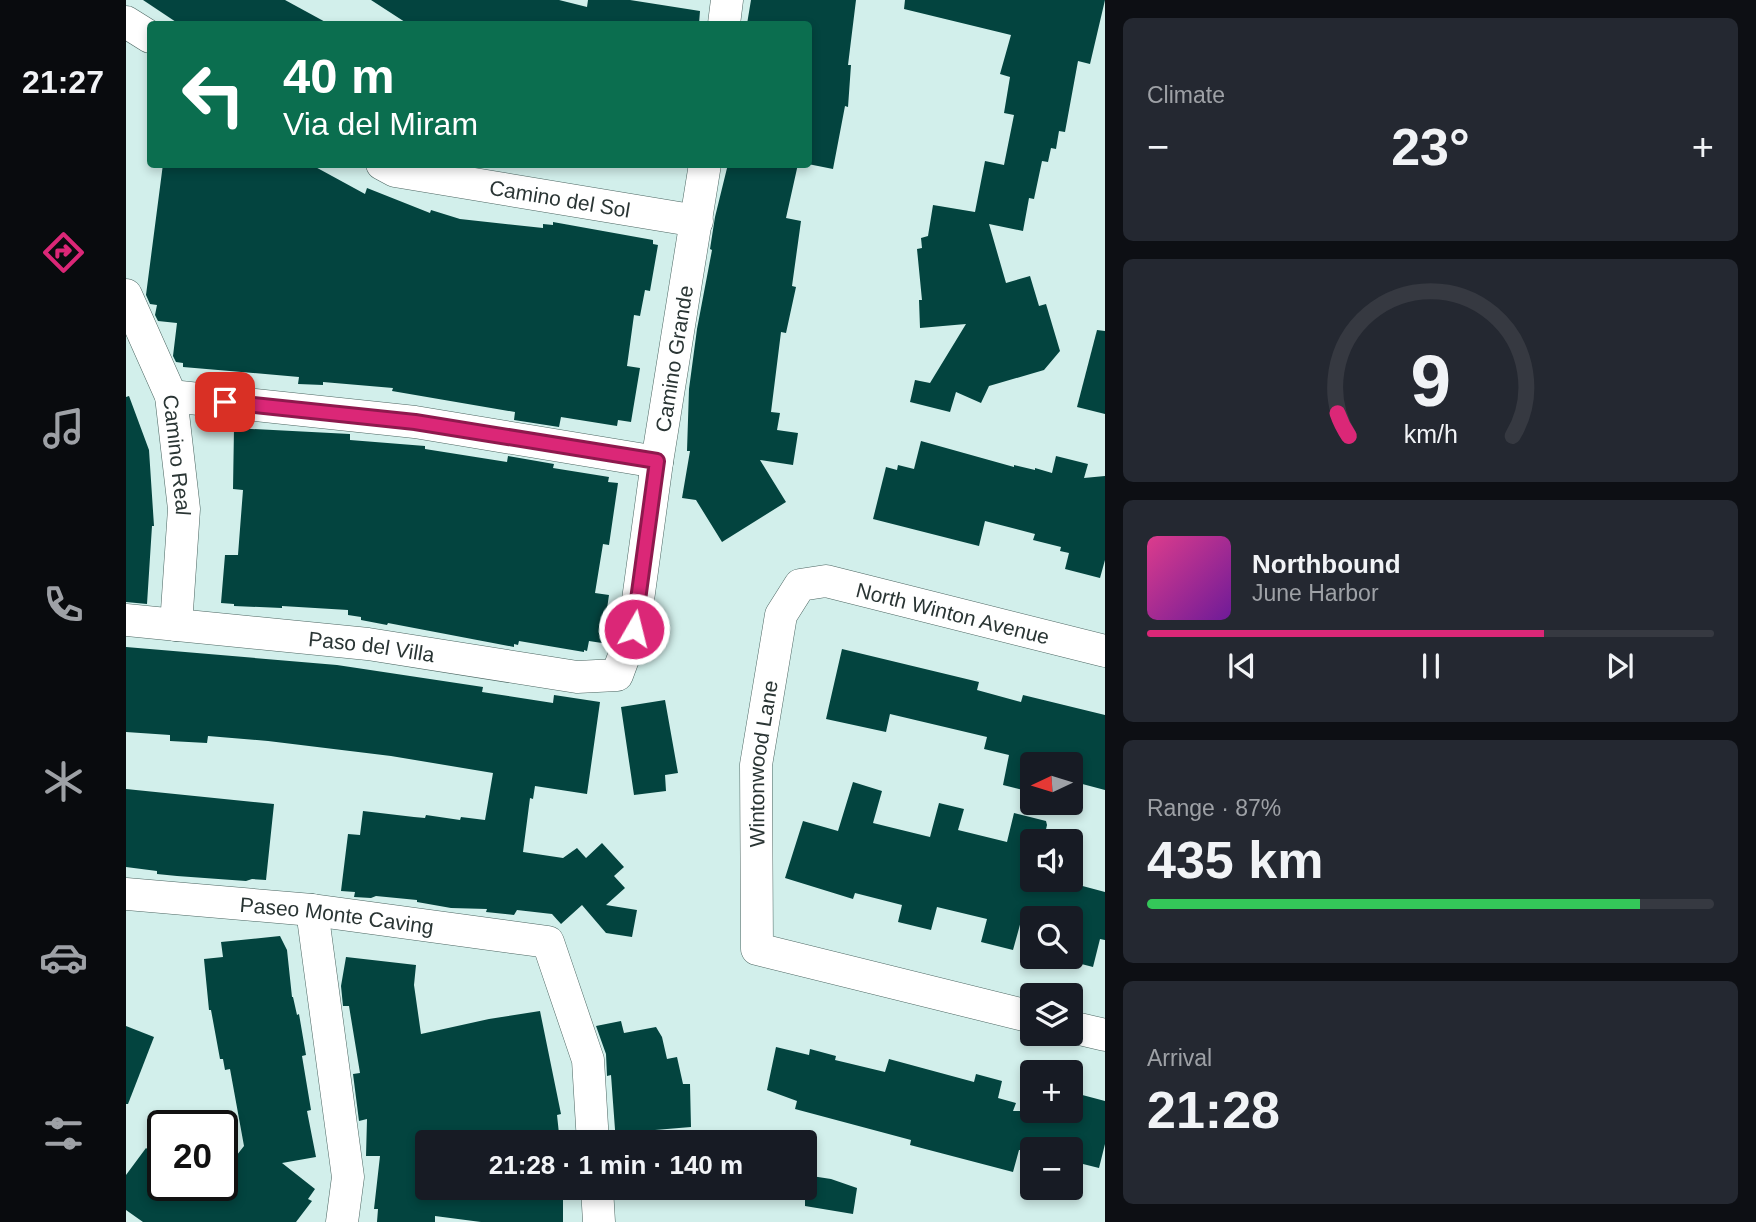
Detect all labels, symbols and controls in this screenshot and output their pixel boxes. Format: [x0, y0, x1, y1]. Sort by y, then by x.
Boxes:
icon: left [168, 49, 259, 140]
text: 40 m [283, 49, 395, 103]
text: 21:27 [22, 64, 104, 100]
text: Climate [1147, 82, 1225, 108]
text: Via del Miram [283, 106, 478, 142]
text: 23° [1391, 118, 1470, 176]
text: − [1147, 126, 1169, 168]
text: + [1692, 126, 1714, 168]
street label: Camino del Sol [488, 175, 632, 221]
icon: directions [39, 228, 88, 277]
street label: Camino Grande [650, 284, 697, 434]
text: 9 [1410, 341, 1451, 422]
pin [195, 372, 255, 432]
icon: arrive [206, 383, 244, 421]
street label: Camino Real [159, 393, 196, 516]
icon: music [39, 404, 88, 453]
text: km/h [1403, 420, 1458, 448]
text: Northbound [1252, 549, 1401, 579]
street label: North Winton Avenue [854, 578, 1052, 648]
icon: phone [39, 580, 88, 629]
text: June Harbor [1252, 580, 1379, 606]
position arrow [597, 592, 671, 666]
street label: Paso del Villa [307, 627, 437, 666]
icon: previous [1223, 647, 1261, 685]
icon: pause [1412, 647, 1450, 685]
icon: next [1601, 647, 1639, 685]
street label: Wintonwood Lane [744, 678, 781, 847]
north arrow [1020, 752, 1083, 816]
map controls [1020, 752, 1083, 1200]
icon: climate [39, 757, 88, 806]
text: Range · 87% [1147, 795, 1281, 821]
button: sound [1020, 829, 1083, 892]
text: 435 km [1147, 831, 1323, 889]
street label: Paseo Monte Caving [239, 892, 435, 938]
button: search [1020, 906, 1083, 969]
icon: car [39, 933, 88, 982]
button: layers [1020, 983, 1083, 1046]
text: Arrival [1147, 1045, 1212, 1071]
button: + [1020, 1060, 1083, 1123]
text: 21:28 [1147, 1081, 1280, 1139]
icon: filters [39, 1109, 88, 1158]
speed limit sign: 20 [147, 1110, 238, 1201]
button: − [1020, 1137, 1083, 1200]
text: 21:28 · 1 min · 140 m [489, 1150, 743, 1180]

